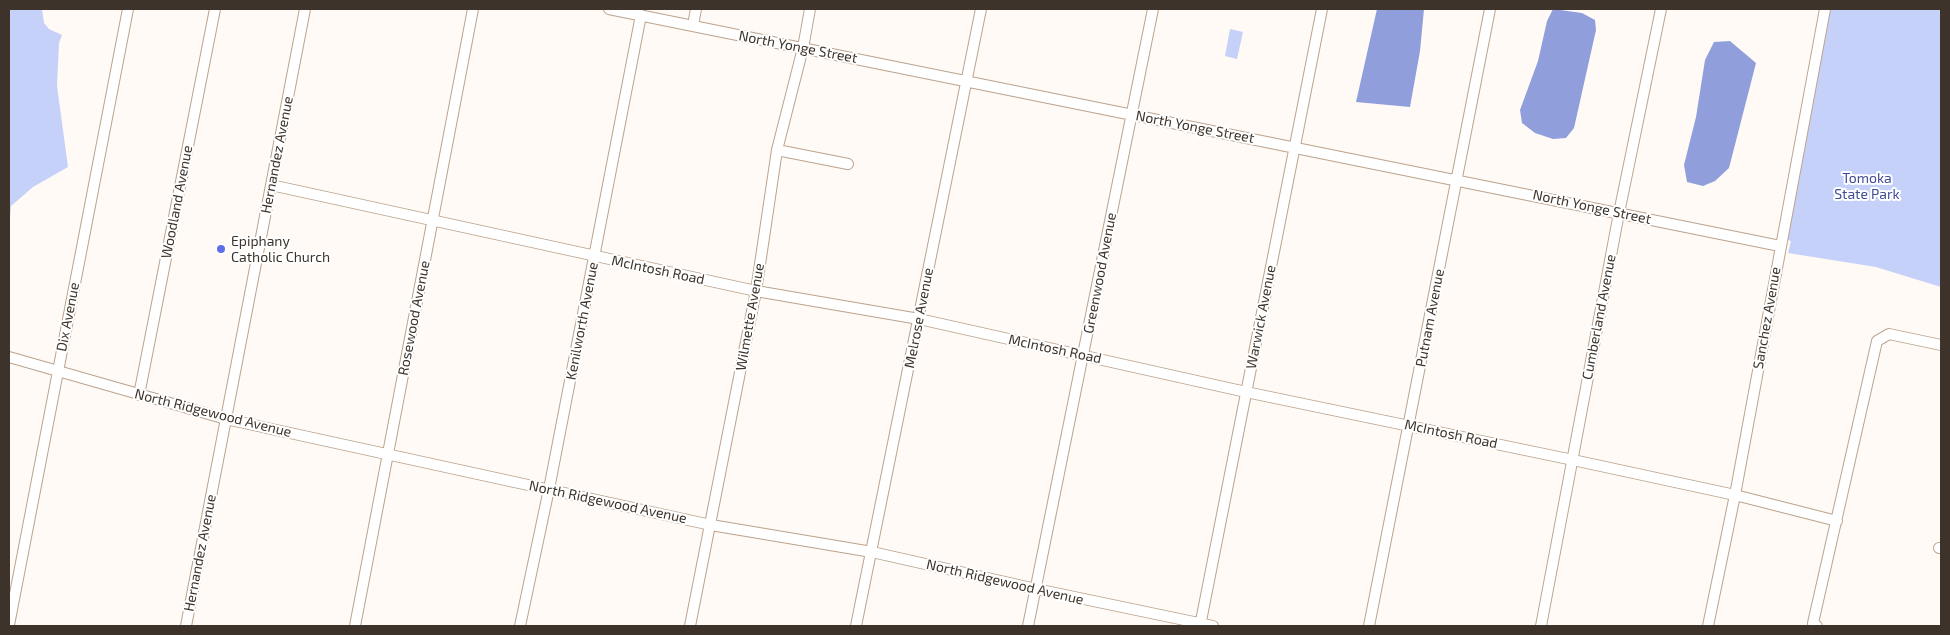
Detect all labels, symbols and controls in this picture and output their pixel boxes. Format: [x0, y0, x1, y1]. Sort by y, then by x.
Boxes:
street label: North Yonge Street [737, 27, 859, 67]
street label: Hernandez Avenue [257, 95, 297, 215]
street label: North Yonge Street [1134, 107, 1256, 147]
street label: Woodland Avenue [158, 144, 196, 260]
park label: Tomoka State Park [1834, 170, 1900, 202]
street label: North Yonge Street [1531, 186, 1653, 228]
street label: Greenwood Avenue [1080, 211, 1120, 335]
place label: Epiphany Catholic Church [231, 233, 330, 266]
marker: Epiphany Catholic Church [215, 243, 227, 255]
street label: McIntosh Road [610, 252, 706, 288]
street label: Cumberland Avenue [1579, 253, 1619, 381]
street label: Rosewood Avenue [395, 259, 433, 377]
street label: Kenilworth Avenue [562, 261, 602, 381]
street label: Wilmette Avenue [732, 262, 768, 372]
street label: Warwick Avenue [1243, 264, 1279, 370]
street label: Melrose Avenue [901, 266, 937, 370]
street label: Sanchez Avenue [1750, 266, 1784, 370]
street label: Putnam Avenue [1412, 267, 1448, 369]
street label: Dix Avenue [53, 281, 83, 353]
street label: McIntosh Road [1007, 331, 1103, 367]
street label: North Ridgewood Avenue [133, 385, 293, 441]
street label: McIntosh Road [1403, 416, 1499, 452]
street label: North Ridgewood Avenue [528, 477, 688, 527]
street label: Hernandez Avenue [180, 493, 220, 613]
street label: North Ridgewood Avenue [925, 556, 1085, 608]

